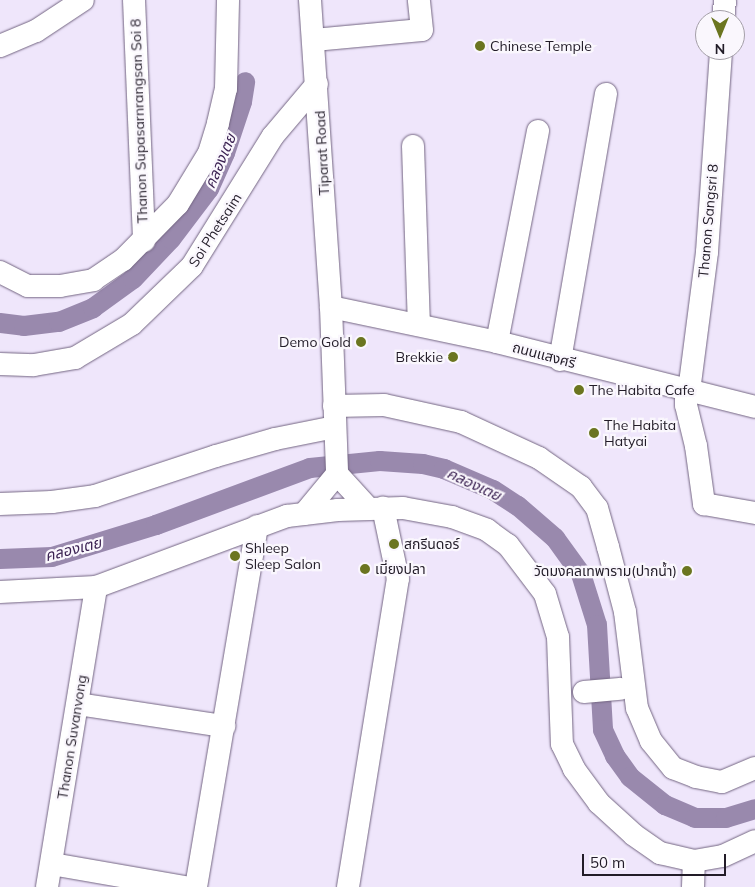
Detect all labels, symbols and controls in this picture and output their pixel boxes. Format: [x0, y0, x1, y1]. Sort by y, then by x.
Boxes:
north arrow [695, 10, 745, 60]
street label: Thanon Supasarnrangsan Soi 8 [127, 18, 151, 224]
place label: Chinese Temple [490, 38, 592, 54]
marker: Chinese Temple [474, 40, 486, 52]
text: N [715, 40, 725, 58]
street label: Tiparat Road [311, 110, 333, 196]
water label: คลองเตย [201, 131, 239, 191]
street label: Thanon Sangsri 8 [695, 163, 721, 279]
street label: Soi Phetsaim [185, 190, 245, 270]
place label: Demo Gold [279, 334, 351, 350]
marker: Demo Gold [355, 336, 367, 348]
street label: ถนนเเสงศรี [511, 338, 577, 372]
place label: Brekkie [396, 349, 443, 365]
marker: Brekkie [447, 351, 459, 363]
place label: The Habita Cafe [589, 382, 695, 398]
marker: The Habita Cafe [573, 384, 585, 396]
place label: The Habita Hatyai [604, 417, 676, 450]
marker: The Habita Hatyai [588, 427, 600, 439]
water label: คลองเตย [444, 464, 504, 504]
water label: คลองเตย [43, 533, 103, 565]
place label: สกรีนดอร์ [404, 536, 459, 552]
marker: สกรีนดอร์ [388, 538, 400, 550]
place label: Shleep Sleep Salon [245, 540, 321, 572]
marker: Shleep Sleep Salon [229, 550, 241, 562]
place label: เมี่ยงปลา [375, 561, 426, 577]
marker: เมี่ยงปลา [359, 563, 371, 575]
place label: วัดมงคลเทพาราม(ปากน้ำ) [534, 563, 677, 579]
marker: วัดมงคลเทพาราม(ปากน้ำ) [681, 565, 693, 577]
street label: Thanon Suvanvong [54, 674, 90, 800]
scale bar [585, 844, 729, 876]
text: 50 m [590, 853, 625, 872]

